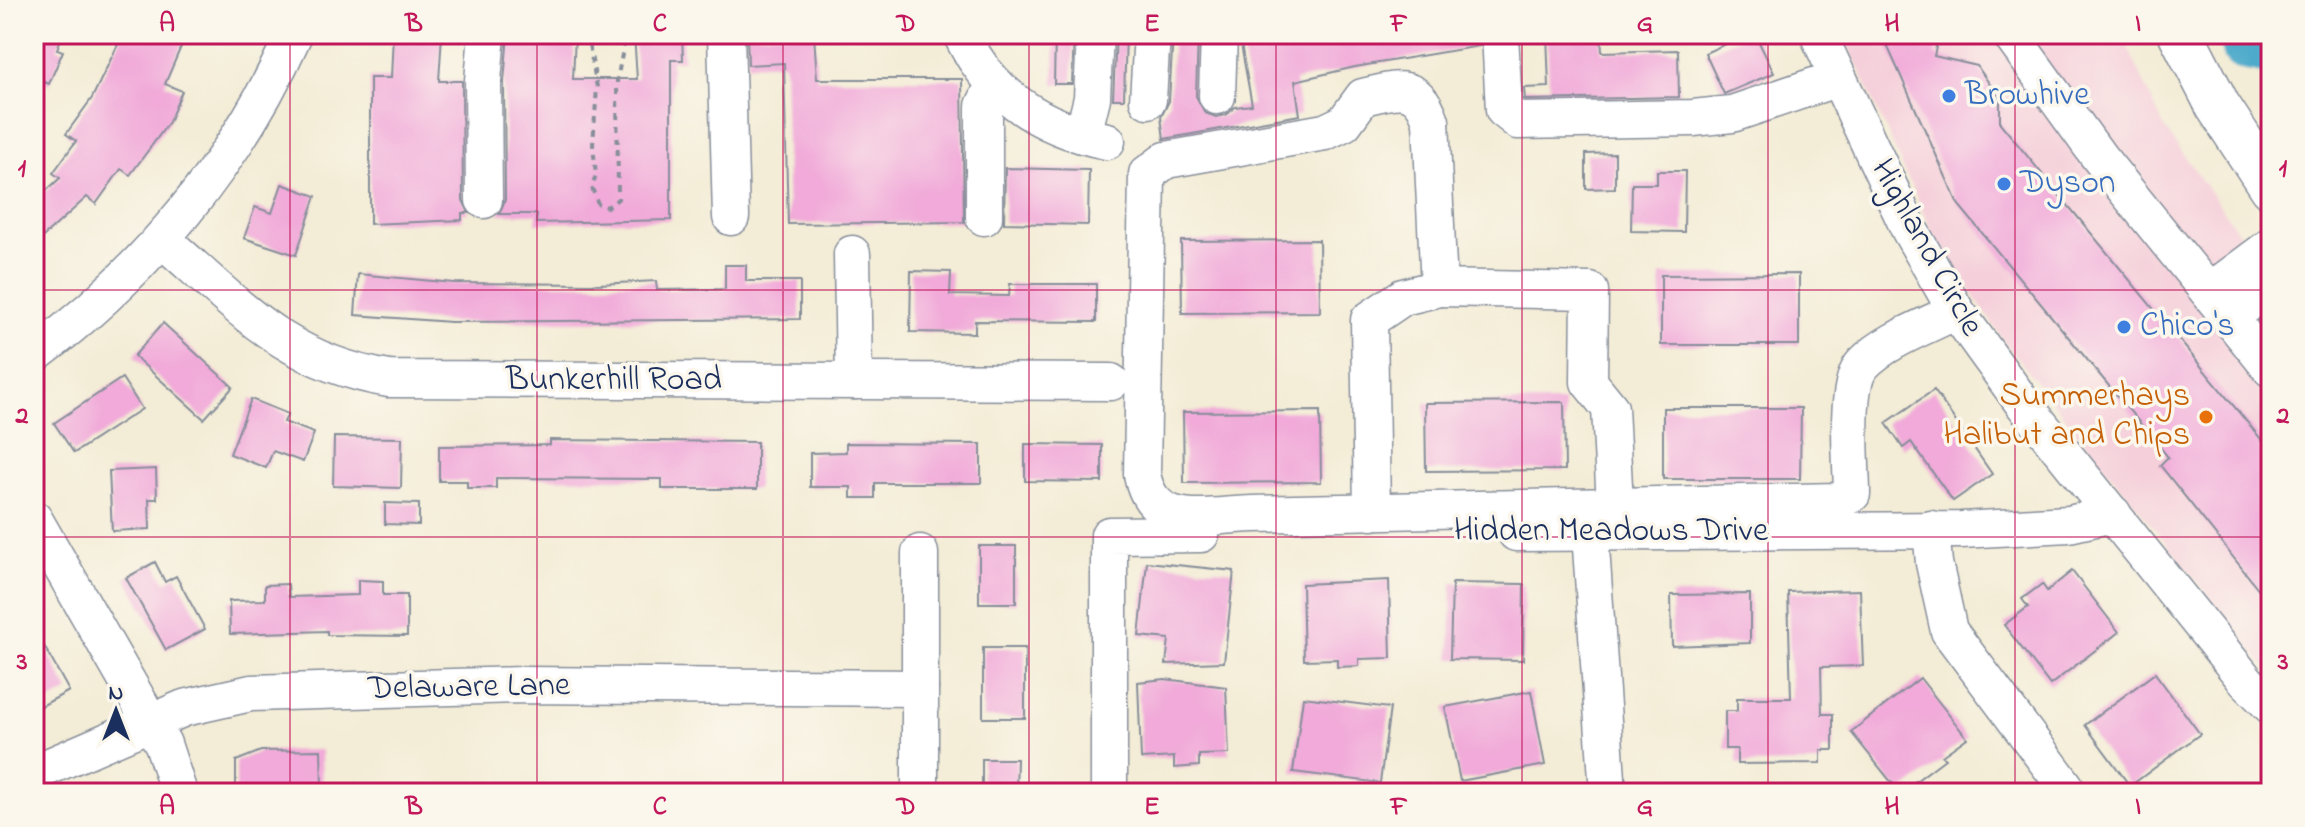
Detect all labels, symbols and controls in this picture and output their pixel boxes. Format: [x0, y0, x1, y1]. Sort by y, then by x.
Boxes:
text: A [159, 6, 175, 44]
text: B [404, 6, 423, 44]
text: C [653, 6, 667, 44]
text: D [895, 6, 916, 44]
text: E [1144, 6, 1160, 44]
text: F [1389, 6, 1408, 44]
text: G [1637, 6, 1653, 44]
text: H [1884, 6, 1900, 44]
text: I [2135, 6, 2141, 44]
place label: Browhive [1964, 71, 2090, 121]
marker: Browhive [1940, 87, 1958, 105]
street label: Highland Circle [1857, 150, 1996, 346]
text: 1 [18, 151, 27, 189]
text: 1 [2279, 151, 2288, 189]
place label: Dyson [2019, 159, 2116, 209]
marker: Dyson [1995, 175, 2013, 193]
place label: Chico's [2140, 302, 2235, 352]
marker: Chico's [2115, 318, 2133, 336]
street label: Bunkerhill Road [505, 356, 722, 406]
place label: Summerhays Halibut and Chips [1943, 372, 2190, 461]
text: 2 [15, 398, 29, 436]
text: 2 [2276, 398, 2290, 436]
marker: Summerhays Halibut and Chips [2197, 408, 2215, 426]
street label: Hidden Meadows Drive [1454, 507, 1769, 557]
text: 3 [16, 644, 28, 682]
text: 3 [2277, 644, 2289, 682]
street label: Delaware Lane [367, 661, 571, 715]
north arrow [76, 671, 156, 751]
text: N [109, 678, 123, 710]
text: A [159, 789, 175, 827]
text: B [404, 789, 423, 827]
text: C [653, 789, 667, 827]
text: D [895, 789, 916, 827]
text: E [1144, 789, 1160, 827]
text: F [1389, 789, 1408, 827]
text: G [1637, 789, 1653, 827]
text: H [1884, 789, 1900, 827]
text: I [2135, 789, 2141, 827]

